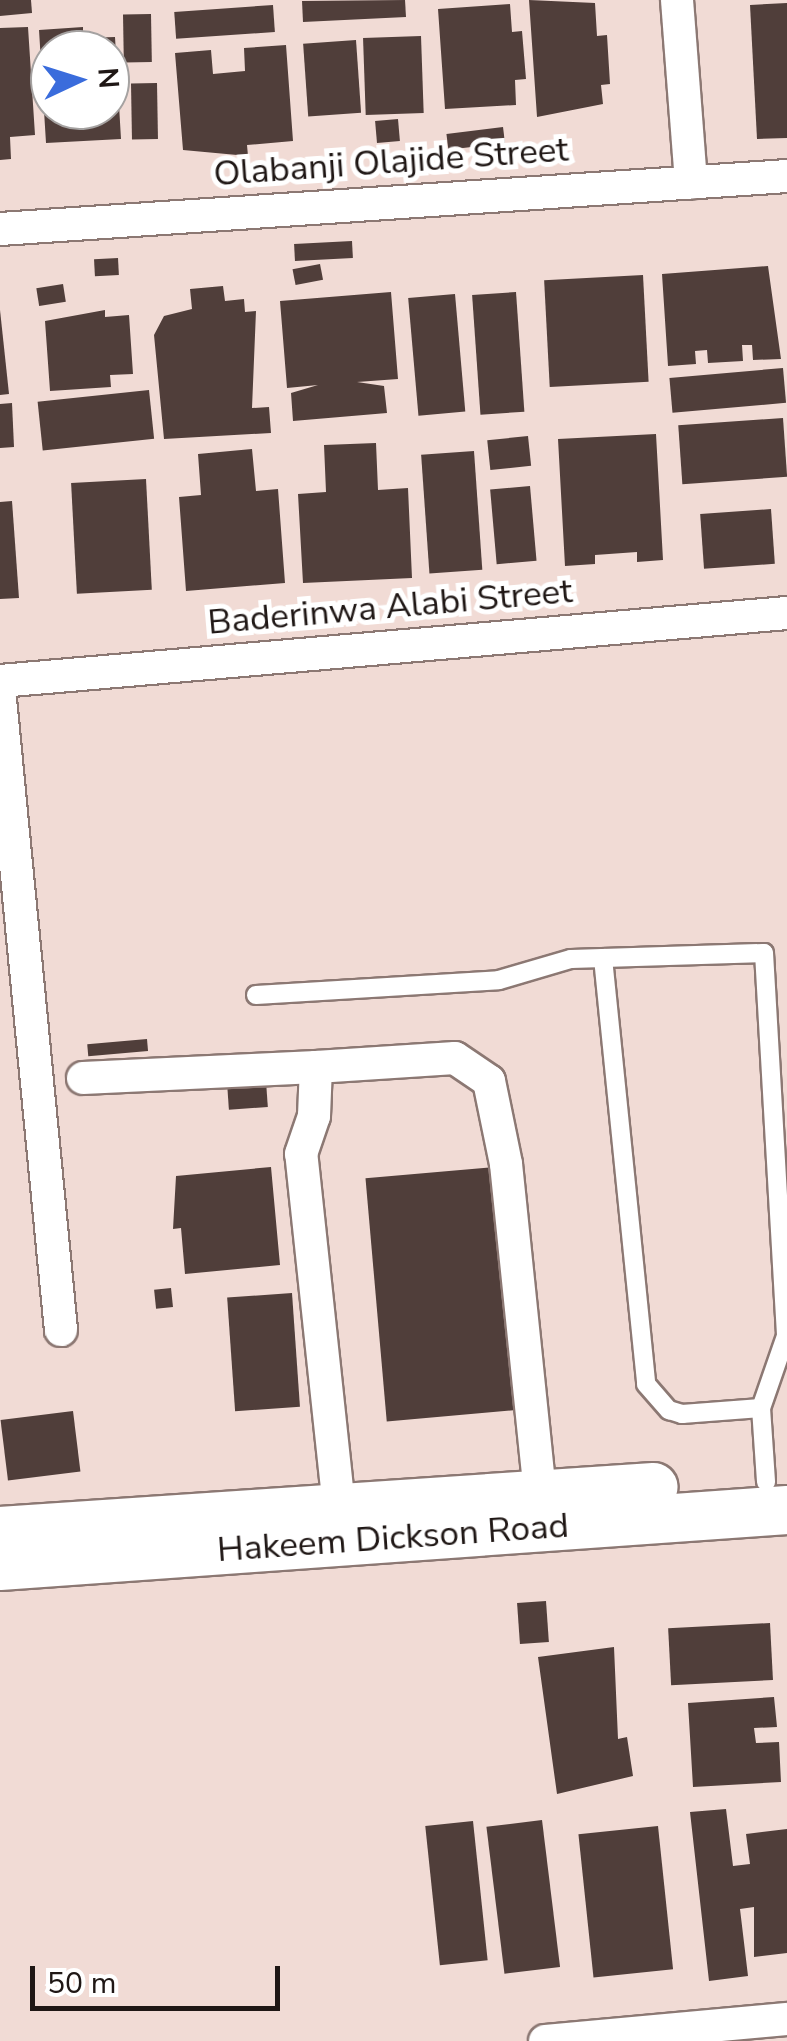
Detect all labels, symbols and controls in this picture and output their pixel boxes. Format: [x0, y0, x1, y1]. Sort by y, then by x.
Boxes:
north arrow [30, 30, 130, 130]
text: N [88, 66, 128, 90]
street label: Olabanji Olajide Street [212, 129, 570, 195]
street label: Baderinwa Alabi Street [206, 570, 574, 644]
street label: Hakeem Dickson Road [216, 1505, 570, 1571]
scale bar [35, 1946, 285, 2008]
text: 50 m [47, 1963, 116, 2004]

